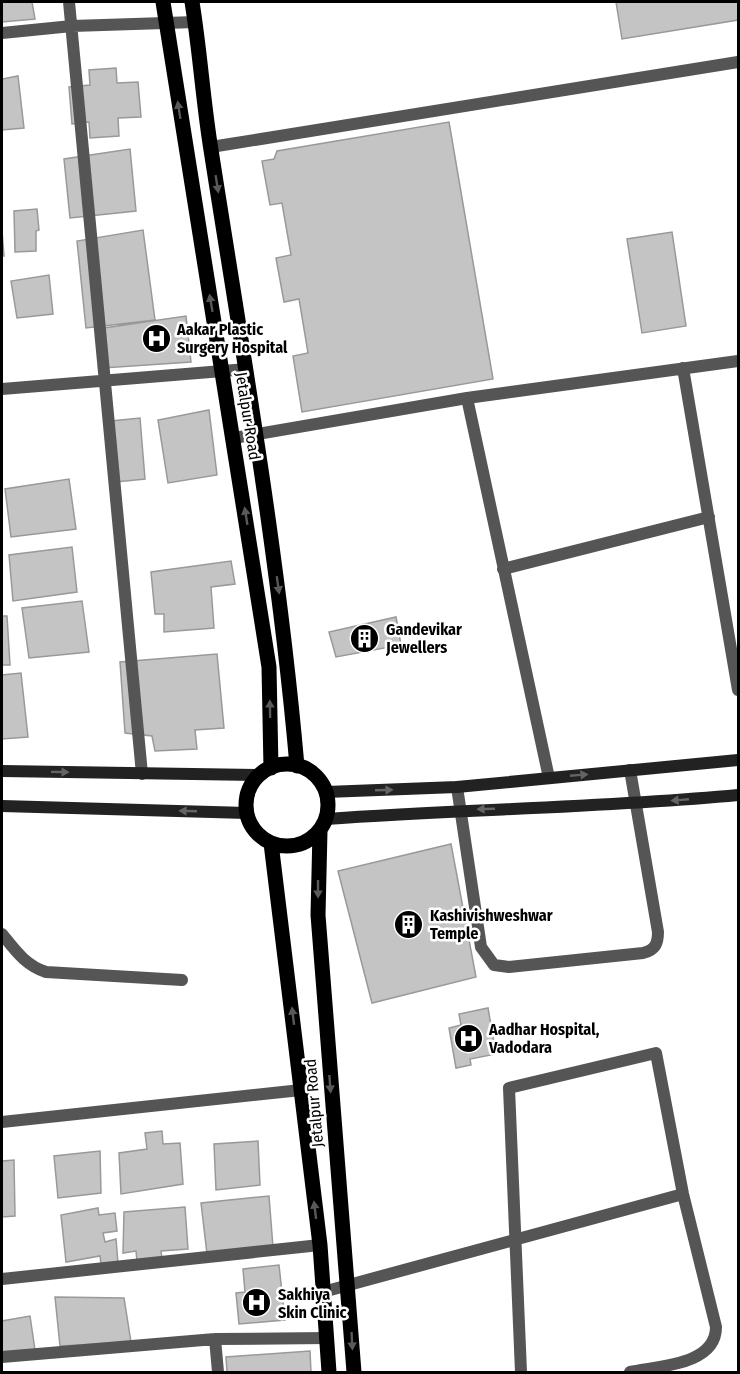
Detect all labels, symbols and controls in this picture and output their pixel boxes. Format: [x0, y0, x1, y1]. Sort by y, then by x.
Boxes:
one-way arrow [174, 101, 183, 120]
one-way arrow [212, 175, 221, 194]
one-way arrow [206, 293, 215, 312]
place label: Aakar Plastic Surgery Hospital [176, 320, 288, 357]
hospital icon: Aakar Plastic Surgery Hospital [140, 322, 172, 354]
street label: Jetalpur Road [232, 371, 264, 461]
one-way arrow [241, 506, 250, 525]
one-way arrow [273, 575, 282, 594]
place label: Gandevikar Jewellers [385, 620, 462, 657]
building icon: Gandevikar Jewellers [349, 622, 381, 654]
one-way arrow [265, 700, 274, 719]
one-way arrow [50, 768, 69, 777]
one-way arrow [569, 770, 588, 780]
one-way arrow [375, 785, 394, 795]
one-way arrow [671, 795, 690, 805]
one-way arrow [476, 804, 495, 813]
one-way arrow [179, 806, 198, 816]
one-way arrow [313, 880, 323, 899]
place label: Kashivishweshwar Temple [430, 906, 553, 943]
building icon: Kashivishweshwar Temple [393, 908, 425, 940]
one-way arrow [288, 1006, 298, 1025]
place label: Aadhar Hospital, Vadodara [488, 1020, 600, 1057]
hospital icon: Aadhar Hospital, Vadodara [452, 1022, 484, 1054]
street label: Jetalpur Road [301, 1058, 327, 1148]
one-way arrow [326, 1074, 335, 1093]
one-way arrow [311, 1200, 320, 1219]
place label: Sakhiya Skin Clinic [278, 1285, 347, 1322]
hospital icon: Sakhiya Skin Clinic [241, 1287, 273, 1319]
one-way arrow [348, 1331, 357, 1350]

